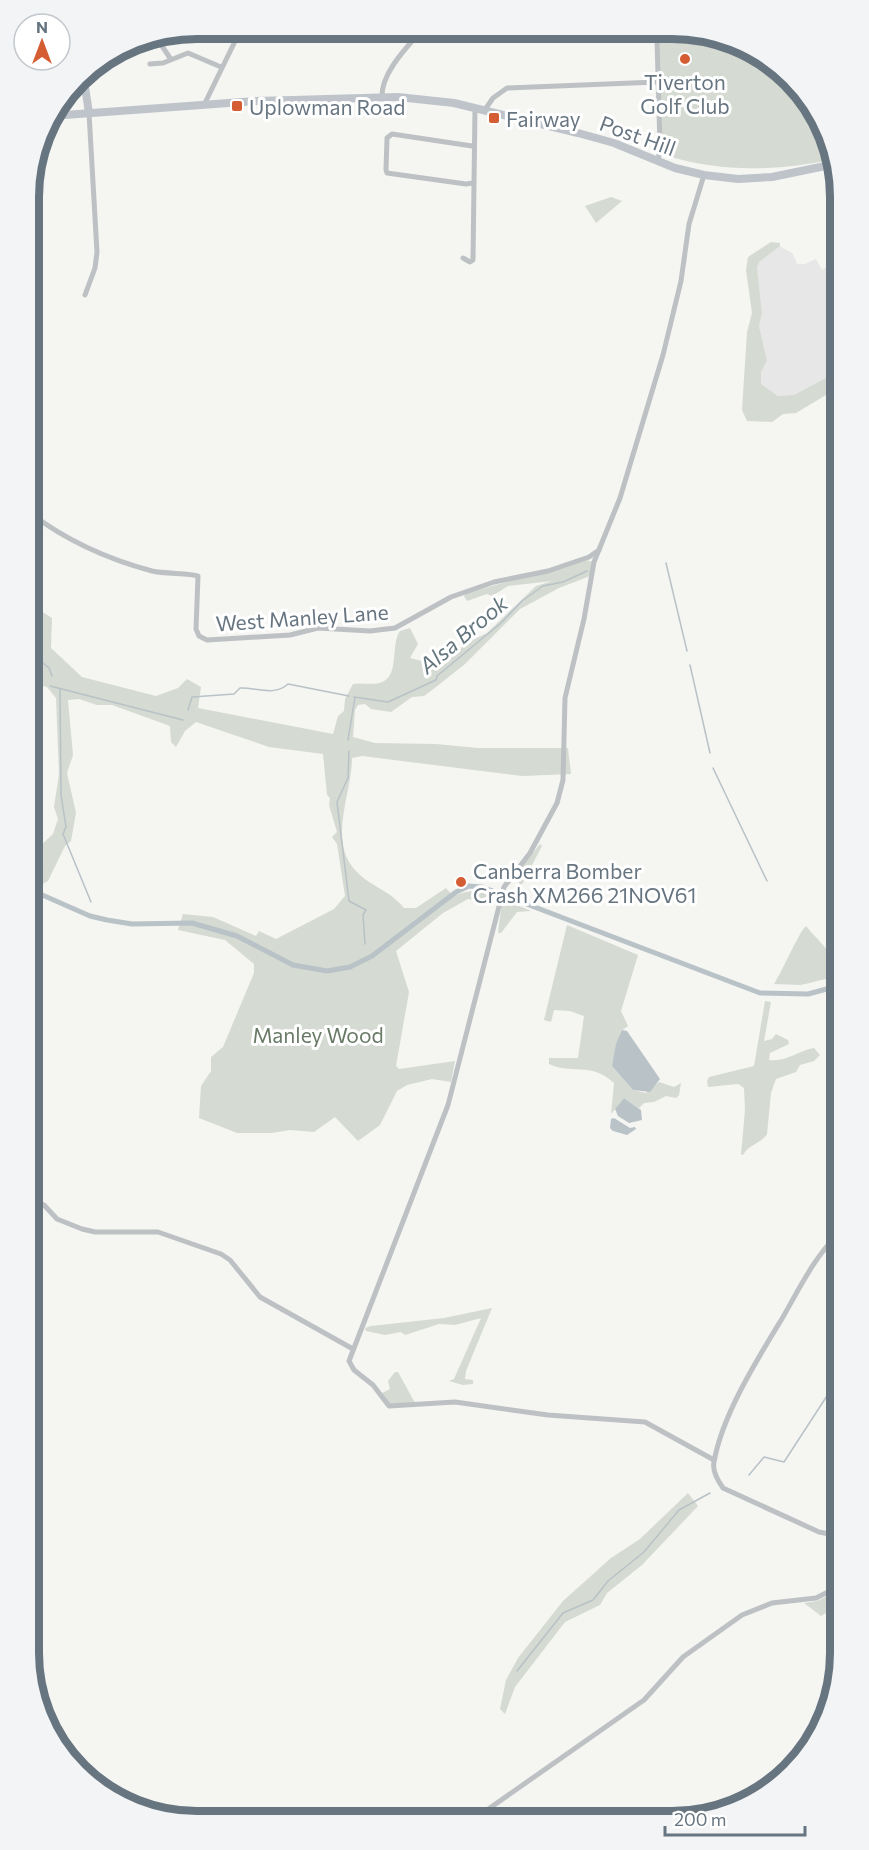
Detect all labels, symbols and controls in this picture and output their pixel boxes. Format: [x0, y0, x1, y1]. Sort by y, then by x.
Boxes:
north arrow [12, 12, 72, 72]
text: N [36, 17, 48, 36]
marker: Tiverton Golf Club [678, 52, 692, 66]
place label: Tiverton Golf Club [640, 69, 730, 118]
place label: Uplowman Road [249, 94, 405, 119]
marker: Uplowman Road [230, 99, 244, 113]
place label: Fairway [506, 106, 581, 131]
street label: Post Hill [597, 110, 679, 160]
marker: Fairway [487, 111, 501, 125]
water label: Alsa Brook [412, 588, 514, 679]
street label: West Manley Lane [215, 598, 389, 636]
place label: Canberra Bomber Crash XM266 21NOV61 [473, 858, 696, 907]
marker: Canberra Bomber Crash XM266 21NOV61 [454, 875, 468, 889]
park label: Manley Wood [252, 1022, 384, 1047]
scale bar [665, 1799, 804, 1837]
text: 200 m [674, 1808, 727, 1830]

